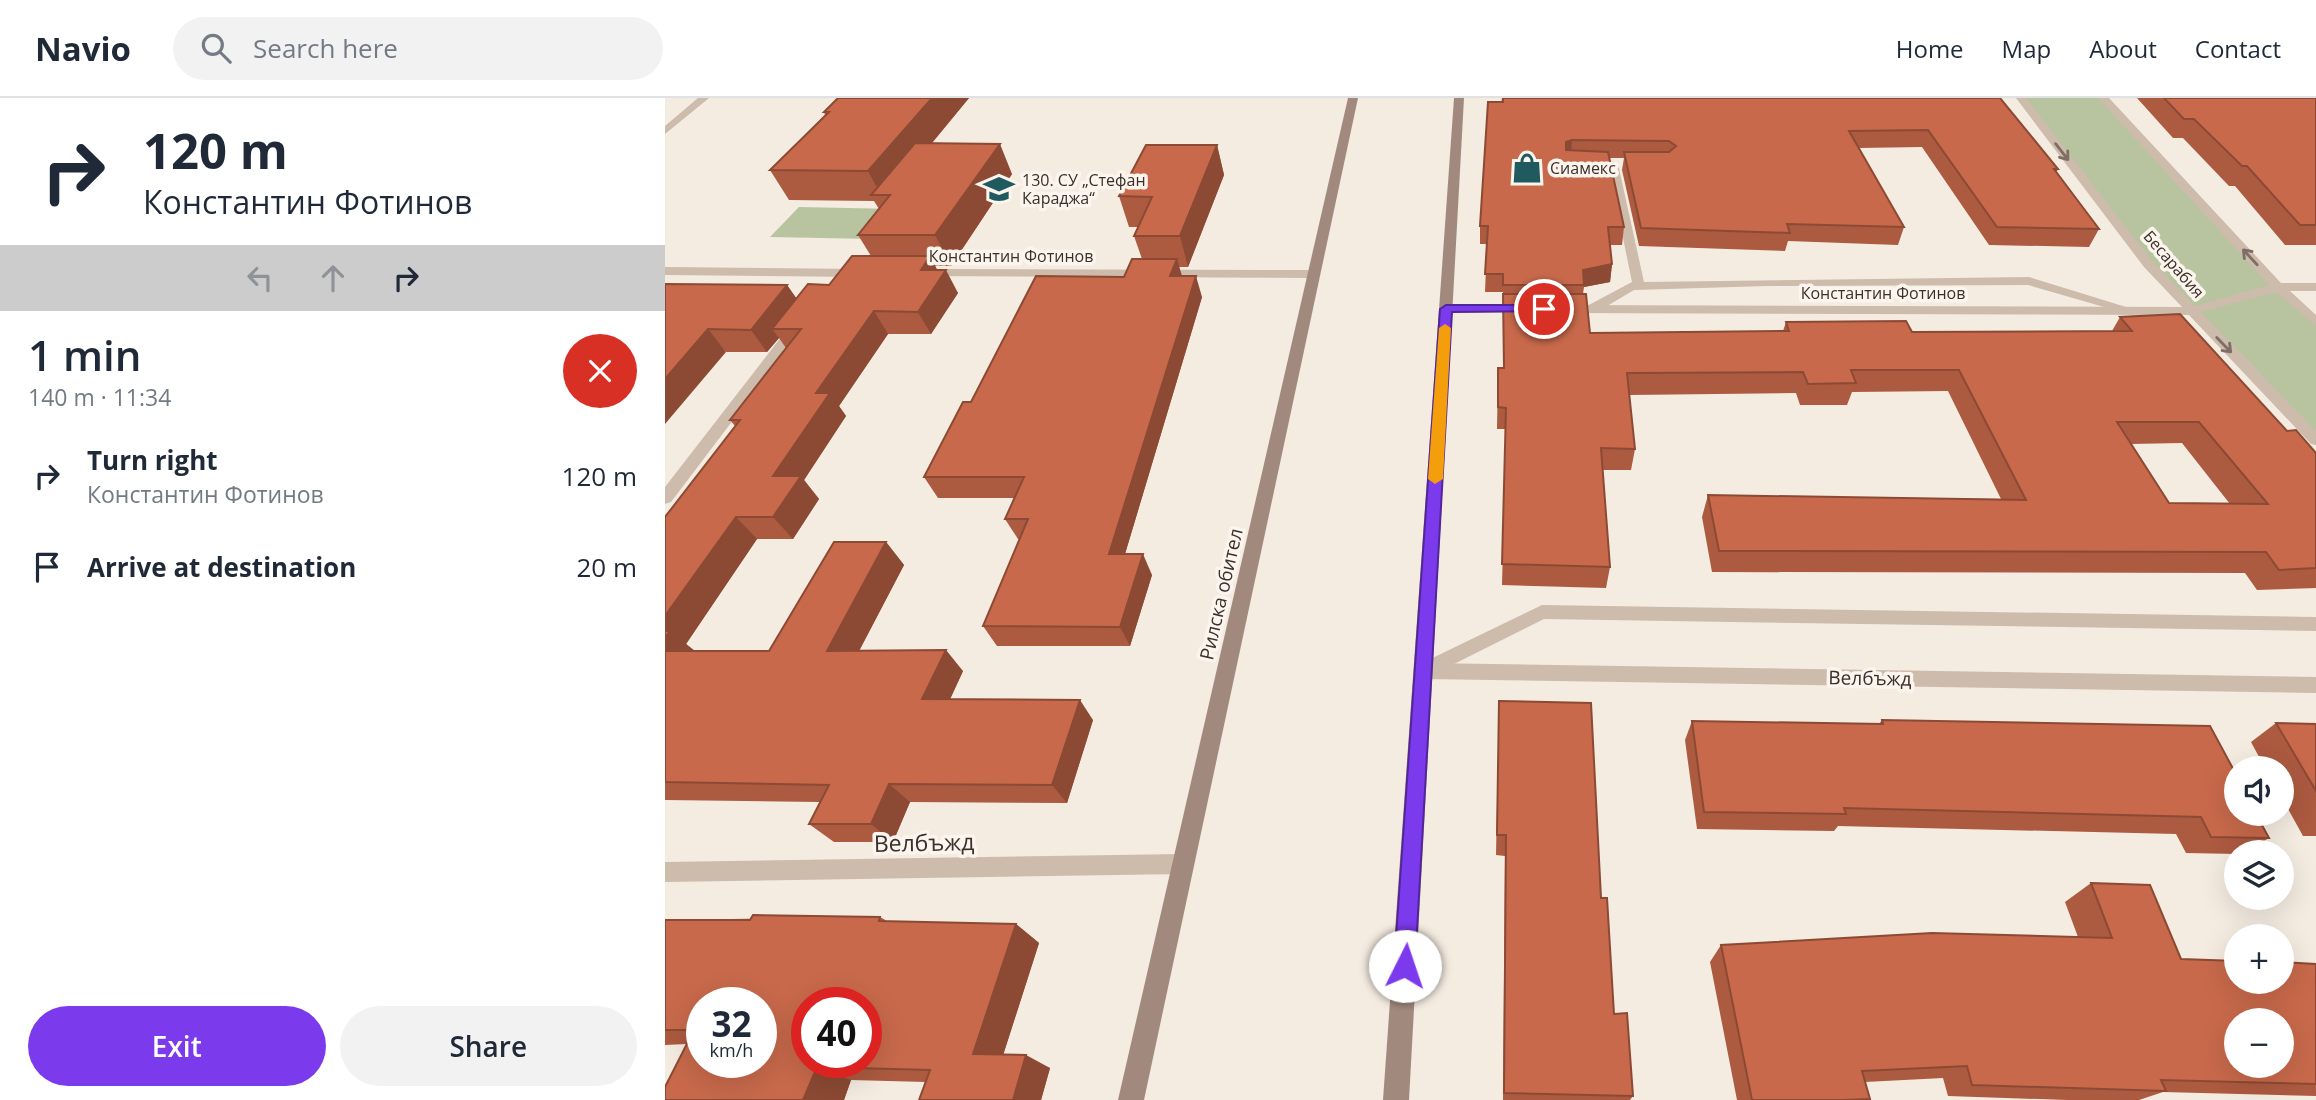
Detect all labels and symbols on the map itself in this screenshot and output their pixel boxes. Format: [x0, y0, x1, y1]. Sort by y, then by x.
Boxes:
one-way arrow [2055, 142, 2070, 161]
shop icon: Сиамекс [1510, 151, 1544, 185]
place label: Сиамекс [1550, 157, 1616, 179]
place label: 130. СУ „Стефан Караджа“ [1022, 169, 1146, 209]
school or university icon: 130. СУ „Стефан Караджа“ [982, 172, 1016, 206]
street label: Бесарабия [2139, 226, 2209, 302]
street label: Константин Фотинов [929, 245, 1093, 267]
one-way arrow [2242, 248, 2258, 266]
pin [1514, 279, 1574, 339]
street label: Константин Фотинов [1801, 282, 1965, 304]
one-way arrow [2215, 336, 2232, 353]
street label: Рилска обител [1193, 526, 1249, 662]
street label: Велбъжд [1828, 664, 1912, 692]
street label: Велбъжд [873, 825, 975, 859]
position arrow [1368, 929, 1442, 1003]
speed limit sign: 40 [791, 987, 882, 1078]

